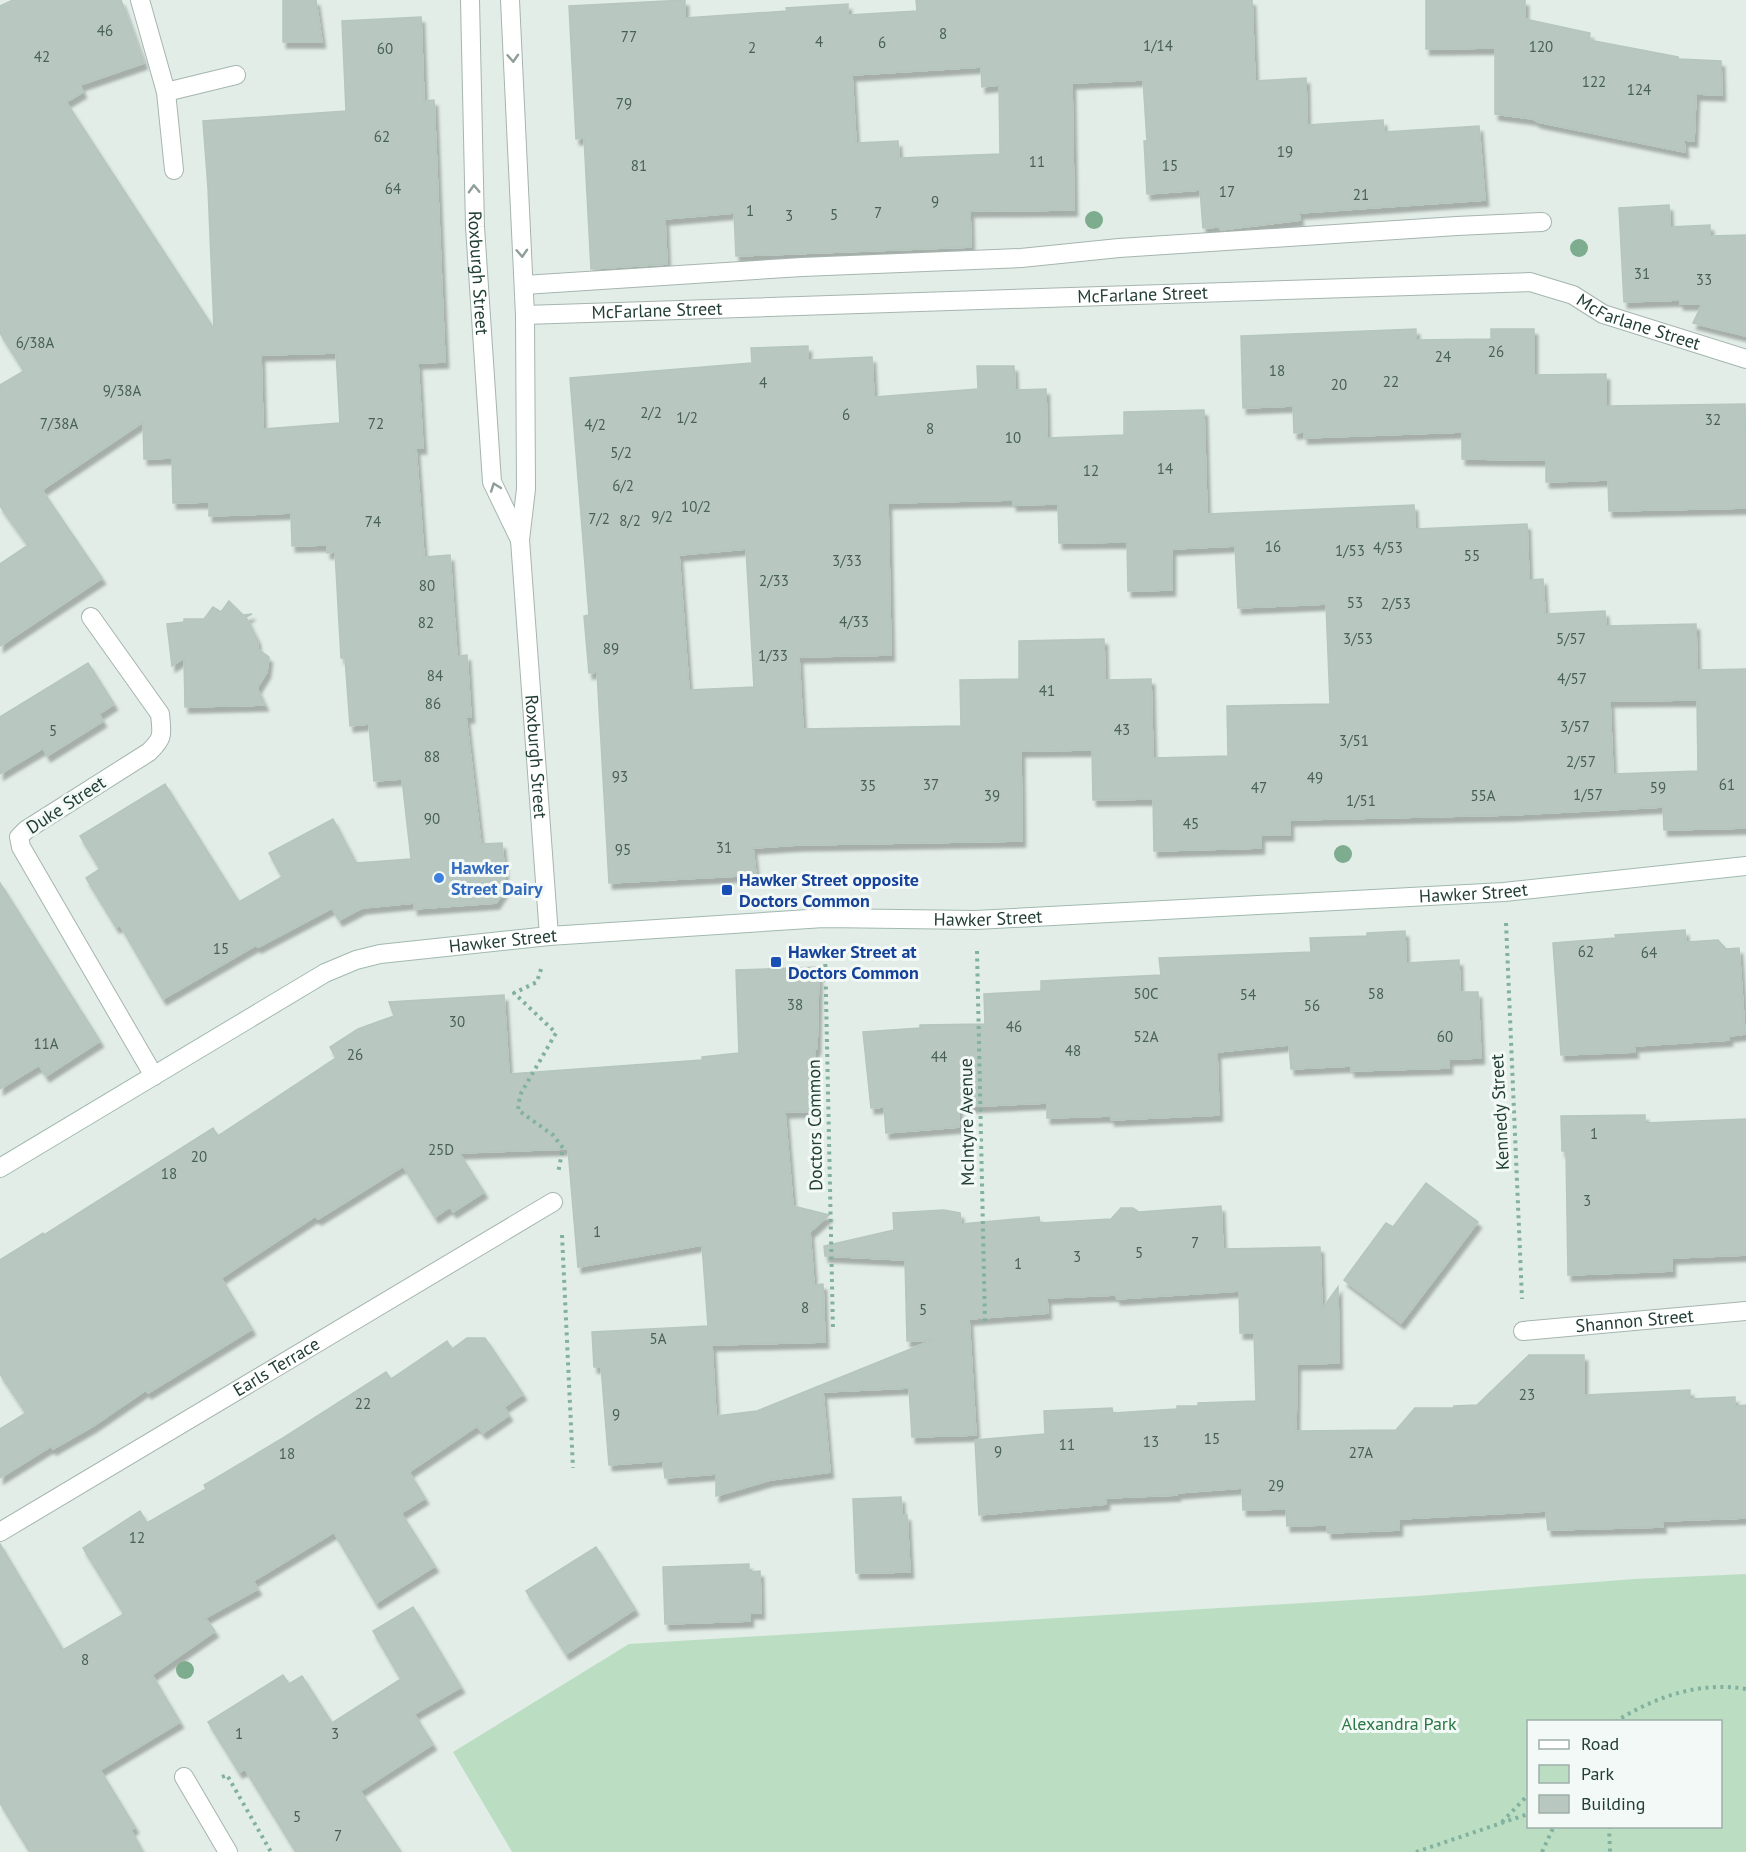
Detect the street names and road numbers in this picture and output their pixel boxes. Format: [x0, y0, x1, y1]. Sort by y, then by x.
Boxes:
street label: Roxburgh Street [464, 211, 494, 336]
street label: McFarlane Street [1077, 281, 1208, 308]
street label: McFarlane Street [1572, 288, 1703, 355]
street label: McFarlane Street [591, 297, 723, 324]
street label: Roxburgh Street [520, 694, 552, 819]
street label: Duke Street [22, 770, 110, 839]
street label: Hawker Street [1418, 878, 1529, 907]
street label: Hawker Street [934, 904, 1043, 931]
street label: Hawker Street [448, 923, 558, 958]
street label: Kennedy Street [1485, 1053, 1514, 1171]
street label: McIntyre Avenue [954, 1058, 979, 1186]
street label: Doctors Common [802, 1059, 827, 1191]
street label: Shannon Street [1575, 1304, 1695, 1337]
street label: Earls Terrace [229, 1332, 324, 1401]

